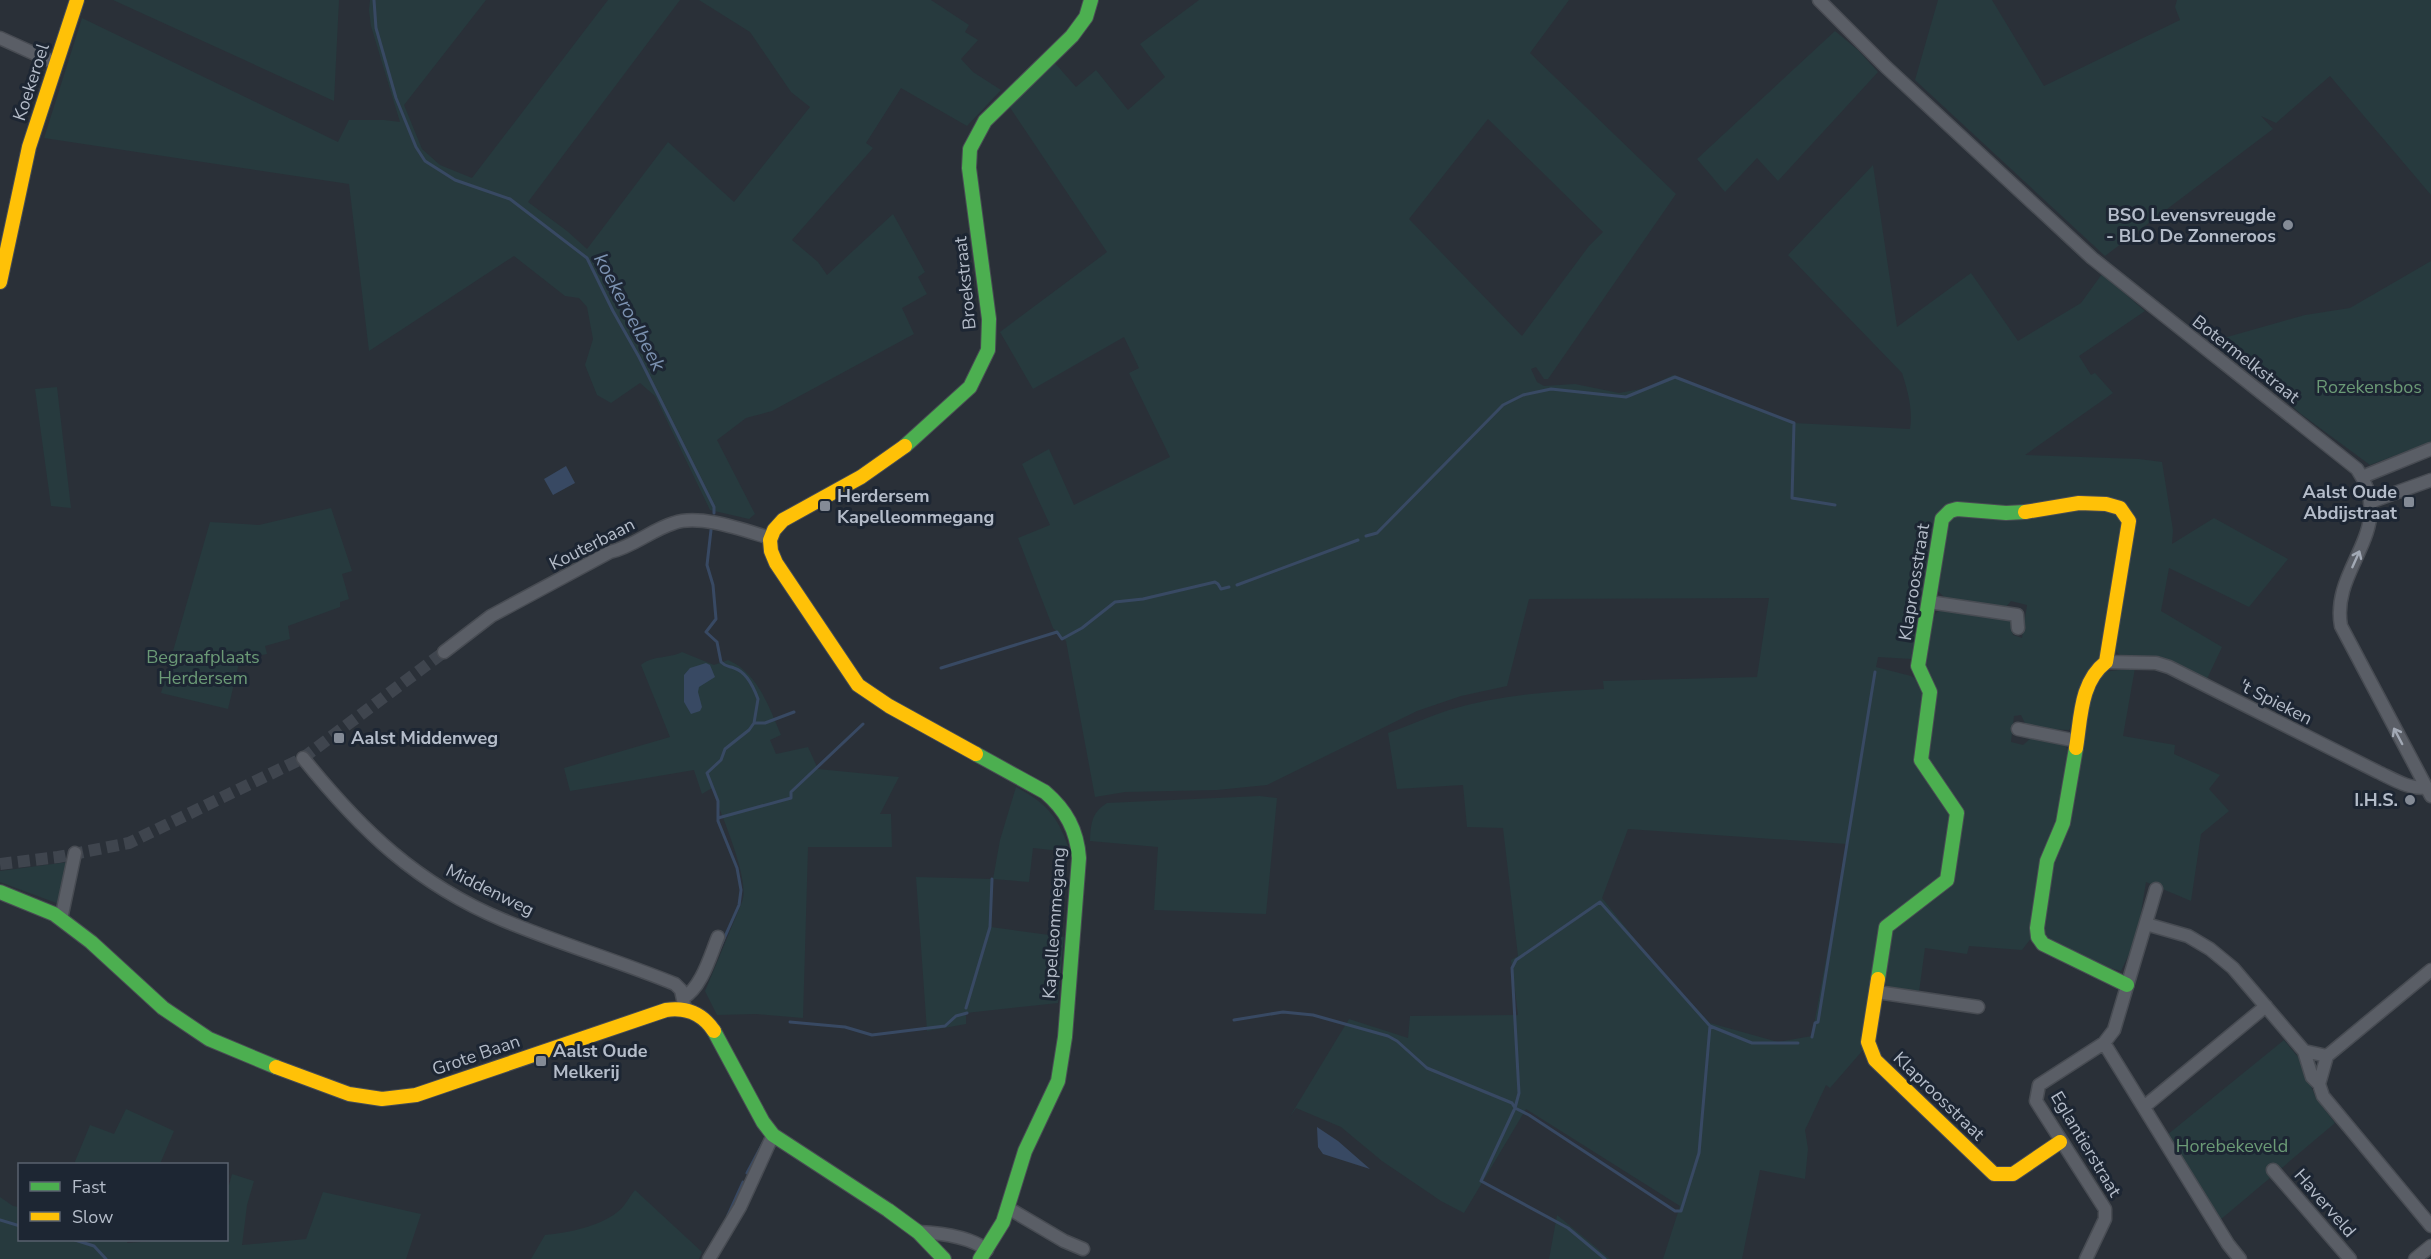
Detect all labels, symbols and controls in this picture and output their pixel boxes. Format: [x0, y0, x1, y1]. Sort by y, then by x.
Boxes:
street label: Koekeroel [7, 40, 55, 124]
place label: BSO Levensvreugde - BLO De Zonneroos [2106, 203, 2276, 248]
marker: BSO Levensvreugde - BLO De Zonneroos [2281, 218, 2295, 232]
street label: Broekstraat [948, 235, 982, 331]
water label: koekeroelbeek [587, 249, 672, 377]
street label: Botermelkstraat [2187, 310, 2305, 409]
park label: Rozekensbos [2316, 375, 2422, 399]
place label: Aalst Oude Abdijstraat [2303, 480, 2397, 525]
place label: Herdersem Kapelleommegang [837, 484, 994, 529]
marker: Aalst Oude Abdijstraat [2402, 495, 2416, 509]
marker: Herdersem Kapelleommegang [818, 499, 832, 513]
street label: Kouterbaan [545, 512, 639, 576]
street label: Klaproosstraat [1893, 521, 1935, 642]
one-way arrow [2351, 550, 2362, 568]
park label: Begraafplaats Herdersem [146, 645, 260, 690]
street label: 't Spieken [2235, 673, 2317, 731]
place label: Aalst Middenweg [351, 726, 498, 750]
one-way arrow [2392, 728, 2404, 745]
marker: Aalst Middenweg [332, 731, 346, 745]
place label: I.H.S. [2354, 788, 2398, 812]
marker: I.H.S. [2403, 793, 2417, 807]
street label: Kapelleommegang [1037, 846, 1071, 1000]
street label: Middenweg [442, 858, 538, 922]
street label: Grote Baan [429, 1029, 523, 1081]
place label: Aalst Oude Melkerij [553, 1039, 648, 1084]
street label: Klaproosstraat [1888, 1046, 1990, 1146]
marker: Aalst Oude Melkerij [534, 1054, 548, 1068]
street label: Eglantierstraat [2045, 1087, 2127, 1202]
park label: Horebekeveld [2176, 1134, 2288, 1158]
legend [18, 1163, 228, 1241]
street label: Haverveld [2289, 1164, 2361, 1242]
text: Fast [72, 1175, 107, 1199]
text: Slow [72, 1205, 113, 1229]

